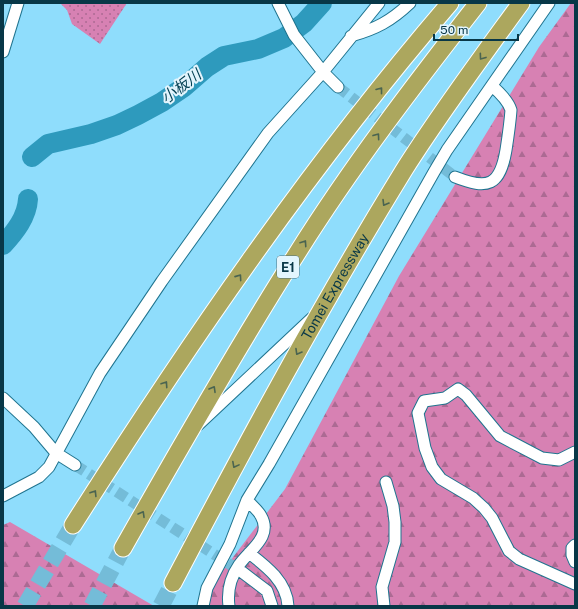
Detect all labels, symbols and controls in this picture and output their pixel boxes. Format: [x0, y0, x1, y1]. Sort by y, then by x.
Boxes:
scale bar [434, 16, 518, 42]
text: 50 m [440, 23, 468, 37]
one-way arrow [480, 53, 487, 60]
water label: 小板川 [158, 64, 206, 106]
one-way arrow [375, 87, 382, 94]
one-way arrow [372, 133, 380, 140]
one-way arrow [382, 199, 389, 206]
street label: Tomei Expressway [298, 230, 372, 342]
one-way arrow [299, 240, 306, 247]
road number: E1 [277, 256, 299, 278]
one-way arrow [234, 274, 242, 281]
one-way arrow [295, 348, 302, 355]
one-way arrow [160, 381, 168, 388]
one-way arrow [209, 386, 216, 394]
one-way arrow [232, 461, 239, 469]
one-way arrow [89, 490, 96, 497]
one-way arrow [137, 511, 144, 518]

